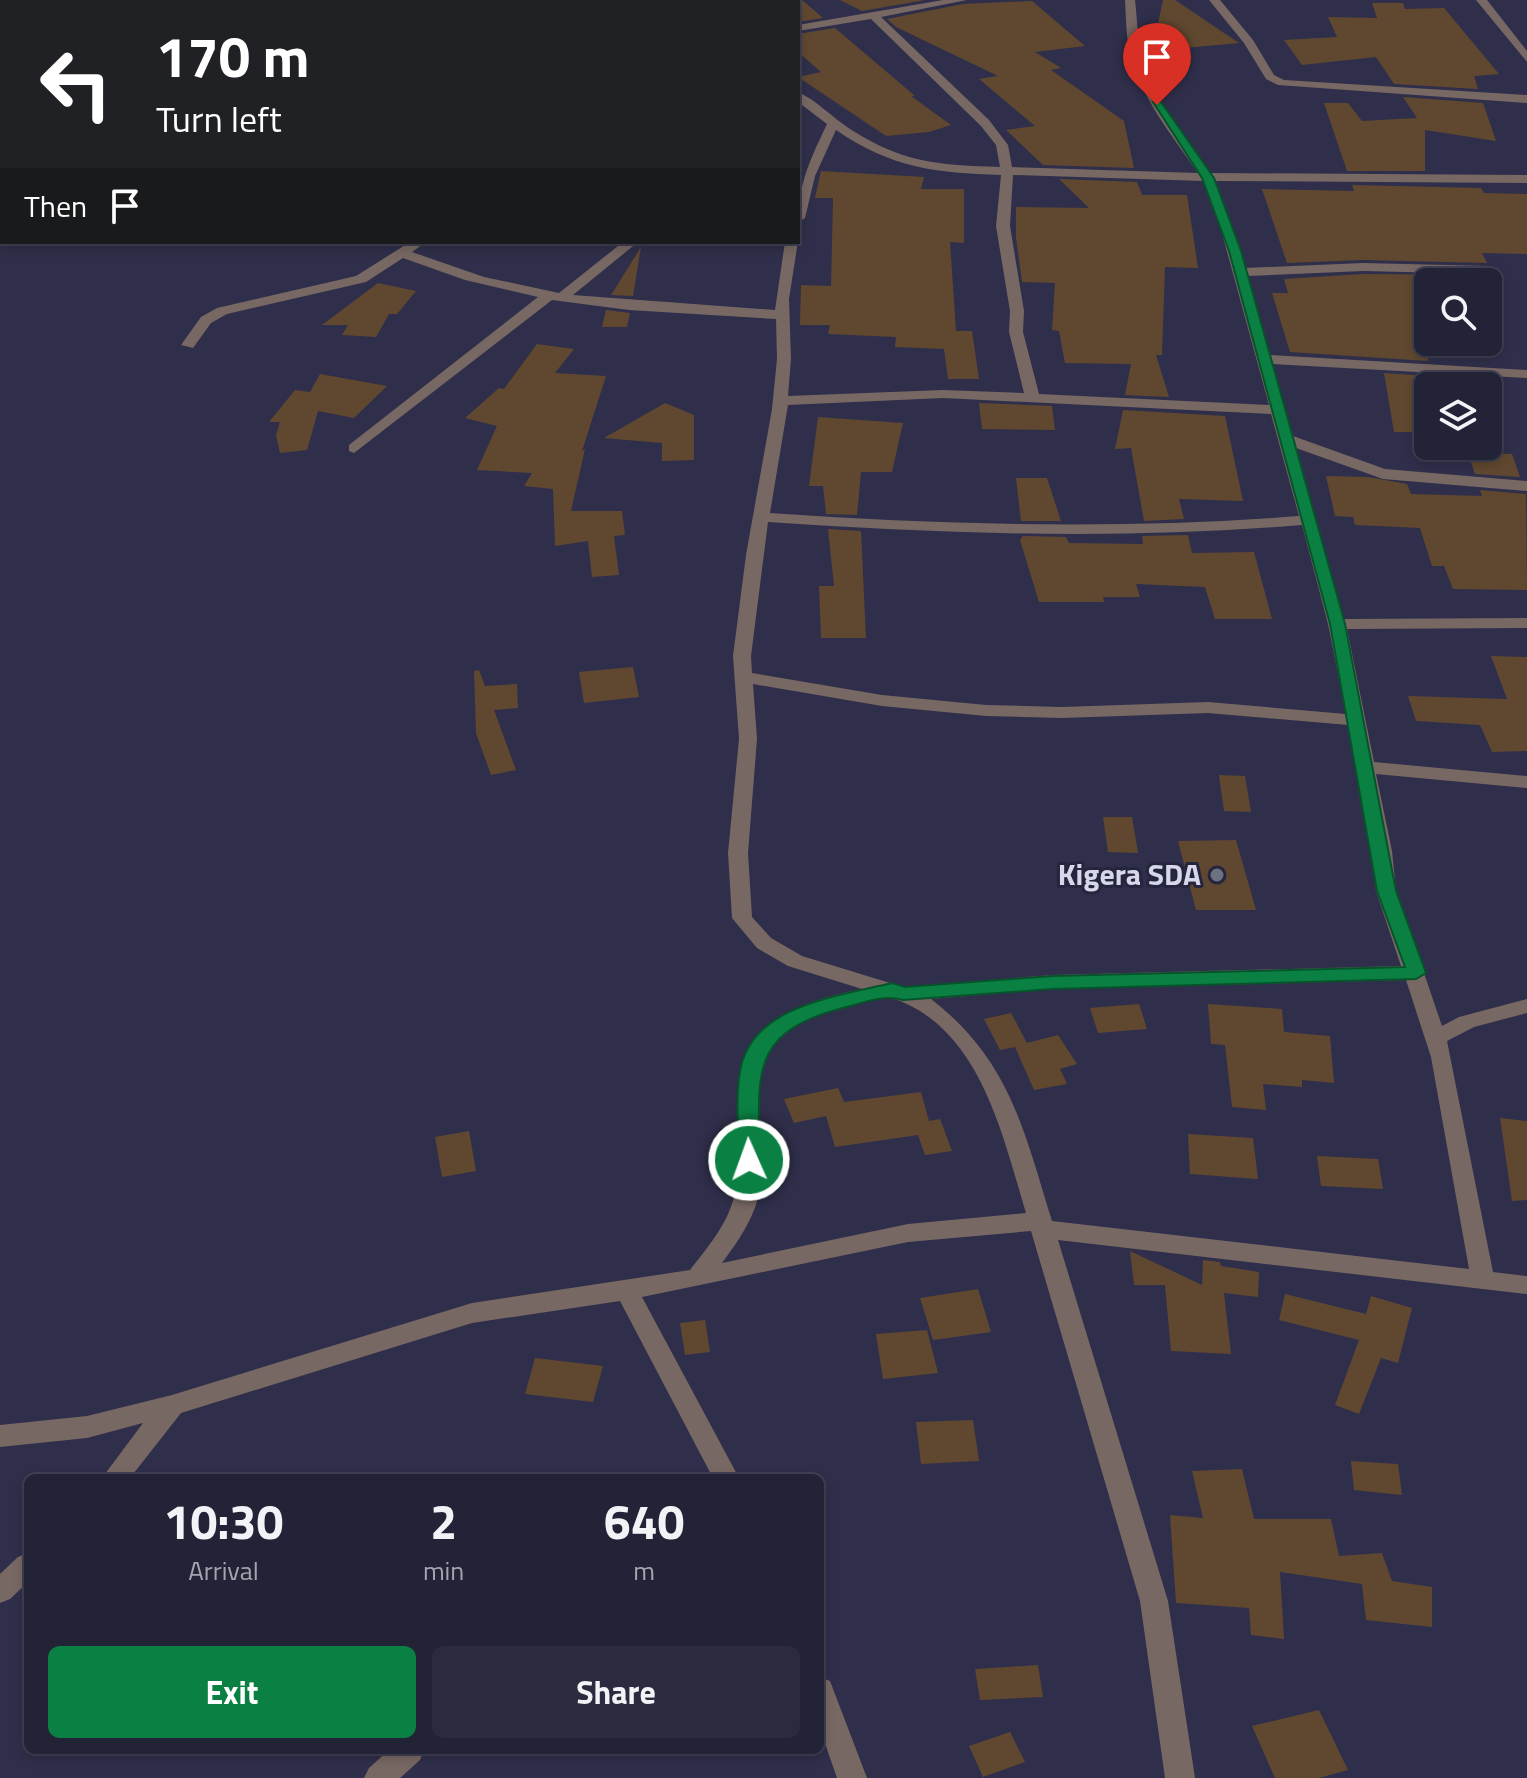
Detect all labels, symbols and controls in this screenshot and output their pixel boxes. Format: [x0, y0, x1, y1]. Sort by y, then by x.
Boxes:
text: 170 m [156, 14, 309, 99]
pin [1123, 23, 1191, 105]
icon: left [24, 32, 128, 136]
icon: arrive [1135, 35, 1179, 79]
text: Turn left [156, 91, 282, 146]
text: Then [24, 183, 87, 229]
icon: arrive [103, 184, 147, 228]
map controls [1414, 268, 1502, 460]
button: search [1414, 268, 1502, 356]
button: layers [1414, 372, 1502, 460]
place label: Kigera SDA [1058, 851, 1201, 897]
marker: Kigera SDA [1208, 866, 1226, 884]
position arrow [707, 1118, 791, 1202]
text: 10:30 [164, 1485, 283, 1558]
text: 2 [430, 1485, 457, 1558]
text: 640 [604, 1485, 684, 1558]
text: Arrival [188, 1551, 259, 1590]
text: min [423, 1551, 464, 1590]
text: m [633, 1551, 655, 1590]
button: Exit [48, 1646, 416, 1738]
button: Share [432, 1646, 800, 1738]

